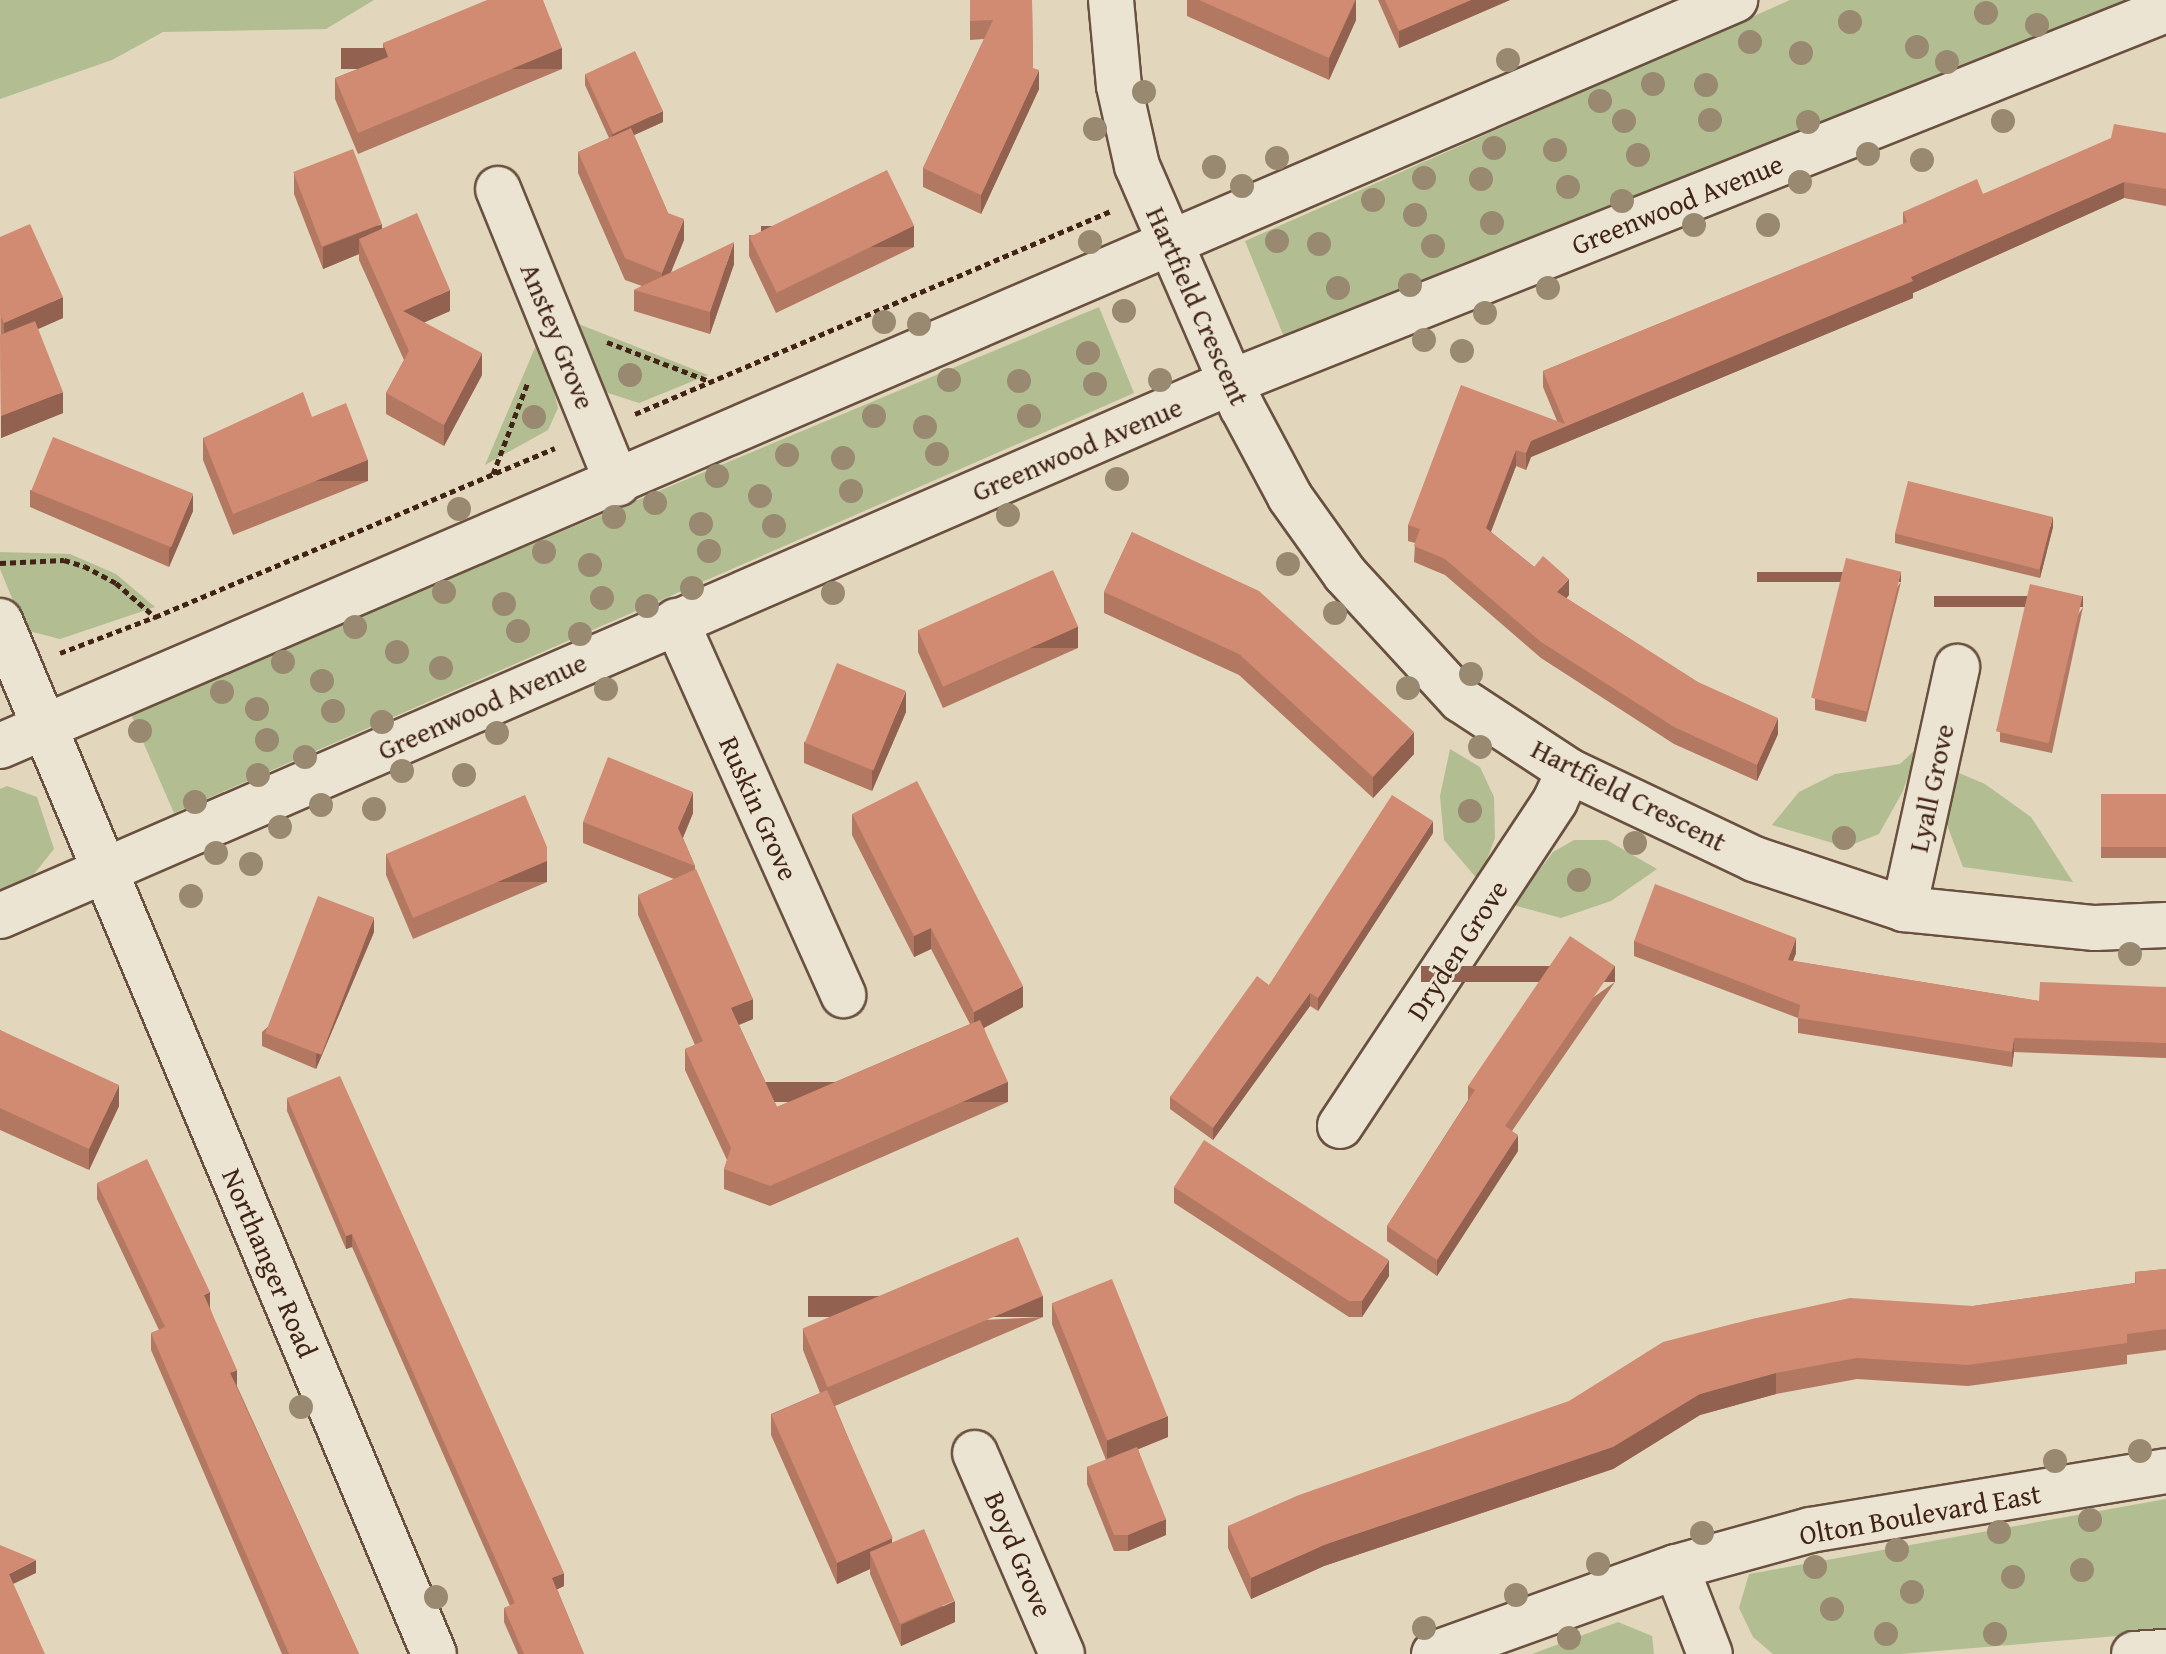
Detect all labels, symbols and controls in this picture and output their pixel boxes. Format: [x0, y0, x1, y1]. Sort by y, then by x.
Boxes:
street label: Greenwood Avenue [1566, 146, 1788, 262]
street label: Hartfield Crescent [1139, 201, 1257, 411]
street label: Anstey Grove [513, 258, 603, 414]
street label: Greenwood Avenue [967, 390, 1187, 508]
street label: Greenwood Avenue [372, 645, 592, 767]
street label: Lyall Grove [1901, 721, 1961, 855]
street label: Ruskin Grove [712, 731, 806, 885]
street label: Hartfield Crescent [1526, 731, 1732, 859]
street label: Dryden Grove [1399, 874, 1515, 1026]
street label: Northanger Road [215, 1163, 325, 1363]
street label: Olton Boulevard East [1797, 1476, 2043, 1552]
street label: Boyd Grove [978, 1486, 1060, 1622]

